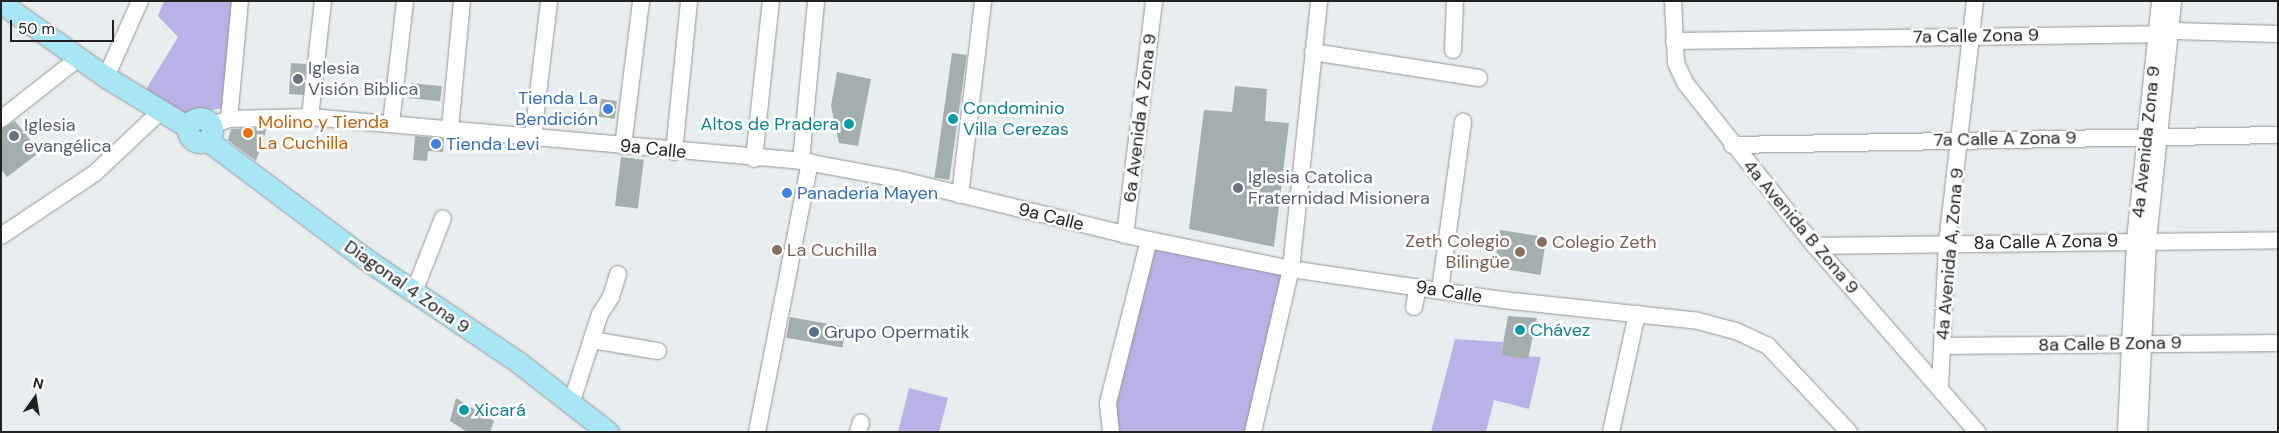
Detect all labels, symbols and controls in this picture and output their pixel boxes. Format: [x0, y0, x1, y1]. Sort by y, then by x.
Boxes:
scale bar [12, 10, 116, 42]
text: 50 m [18, 19, 55, 39]
street label: 7a Calle Zona 9 [1913, 24, 2039, 48]
street label: 6a Avenida A Zona 9 [1119, 32, 1161, 204]
place label: Iglesia Visión Biblica [308, 58, 418, 100]
street label: 4a Avenida Zona 9 [2127, 65, 2165, 219]
marker: Iglesia Visión Biblica [292, 73, 304, 85]
place label: Tienda La Bendición [515, 88, 598, 130]
place label: Condominio Villa Cerezas [963, 98, 1069, 140]
marker: Tienda La Bendición [602, 103, 614, 115]
place label: Molino y Tienda La Cuchilla [258, 112, 389, 154]
place label: Altos de Pradera [701, 113, 839, 135]
marker: Condominio Villa Cerezas [947, 113, 959, 125]
place label: Iglesia evangélica [24, 115, 111, 158]
marker: Altos de Pradera [843, 118, 855, 130]
marker: Molino y Tienda La Cuchilla [242, 127, 254, 139]
street label: 7a Calle A Zona 9 [1933, 127, 2077, 151]
marker: Iglesia evangélica [8, 130, 20, 142]
place label: Tienda Levi [446, 133, 540, 155]
street label: 9a Calle [619, 135, 687, 163]
marker: Tienda Levi [430, 138, 442, 150]
street label: 4a Avenida B Zona 9 [1739, 155, 1863, 299]
place label: Iglesia Catolica Fraternidad Misionera [1248, 167, 1430, 210]
street label: 4a Avenida A, Zona 9 [1932, 167, 1968, 341]
place label: Panadería Mayen [797, 182, 938, 204]
marker: Iglesia Catolica Fraternidad Misionera [1232, 182, 1244, 194]
marker: Panadería Mayen [781, 187, 793, 199]
street label: 9a Calle [1016, 198, 1086, 236]
street label: 8a Calle A Zona 9 [1974, 230, 2118, 254]
place label: Zeth Colegio Bilingüe [1405, 231, 1510, 274]
place label: Colegio Zeth [1552, 231, 1657, 253]
street label: Diagonal 4 Zona 9 [340, 236, 474, 338]
marker: Colegio Zeth [1536, 236, 1548, 248]
place label: La Cuchilla [787, 239, 877, 261]
marker: La Cuchilla [771, 244, 783, 256]
marker: Zeth Colegio Bilingüe [1514, 246, 1526, 258]
street label: 9a Calle [1414, 276, 1484, 308]
place label: Chávez [1530, 319, 1590, 341]
place label: Grupo Opermatik [824, 321, 969, 343]
marker: Chávez [1514, 324, 1526, 336]
marker: Grupo Opermatik [808, 326, 820, 338]
street label: 8a Calle B Zona 9 [2038, 332, 2182, 356]
north arrow [10, 373, 60, 423]
text: N [31, 373, 45, 393]
place label: Xicará [474, 399, 526, 421]
marker: Xicará [458, 404, 470, 416]

